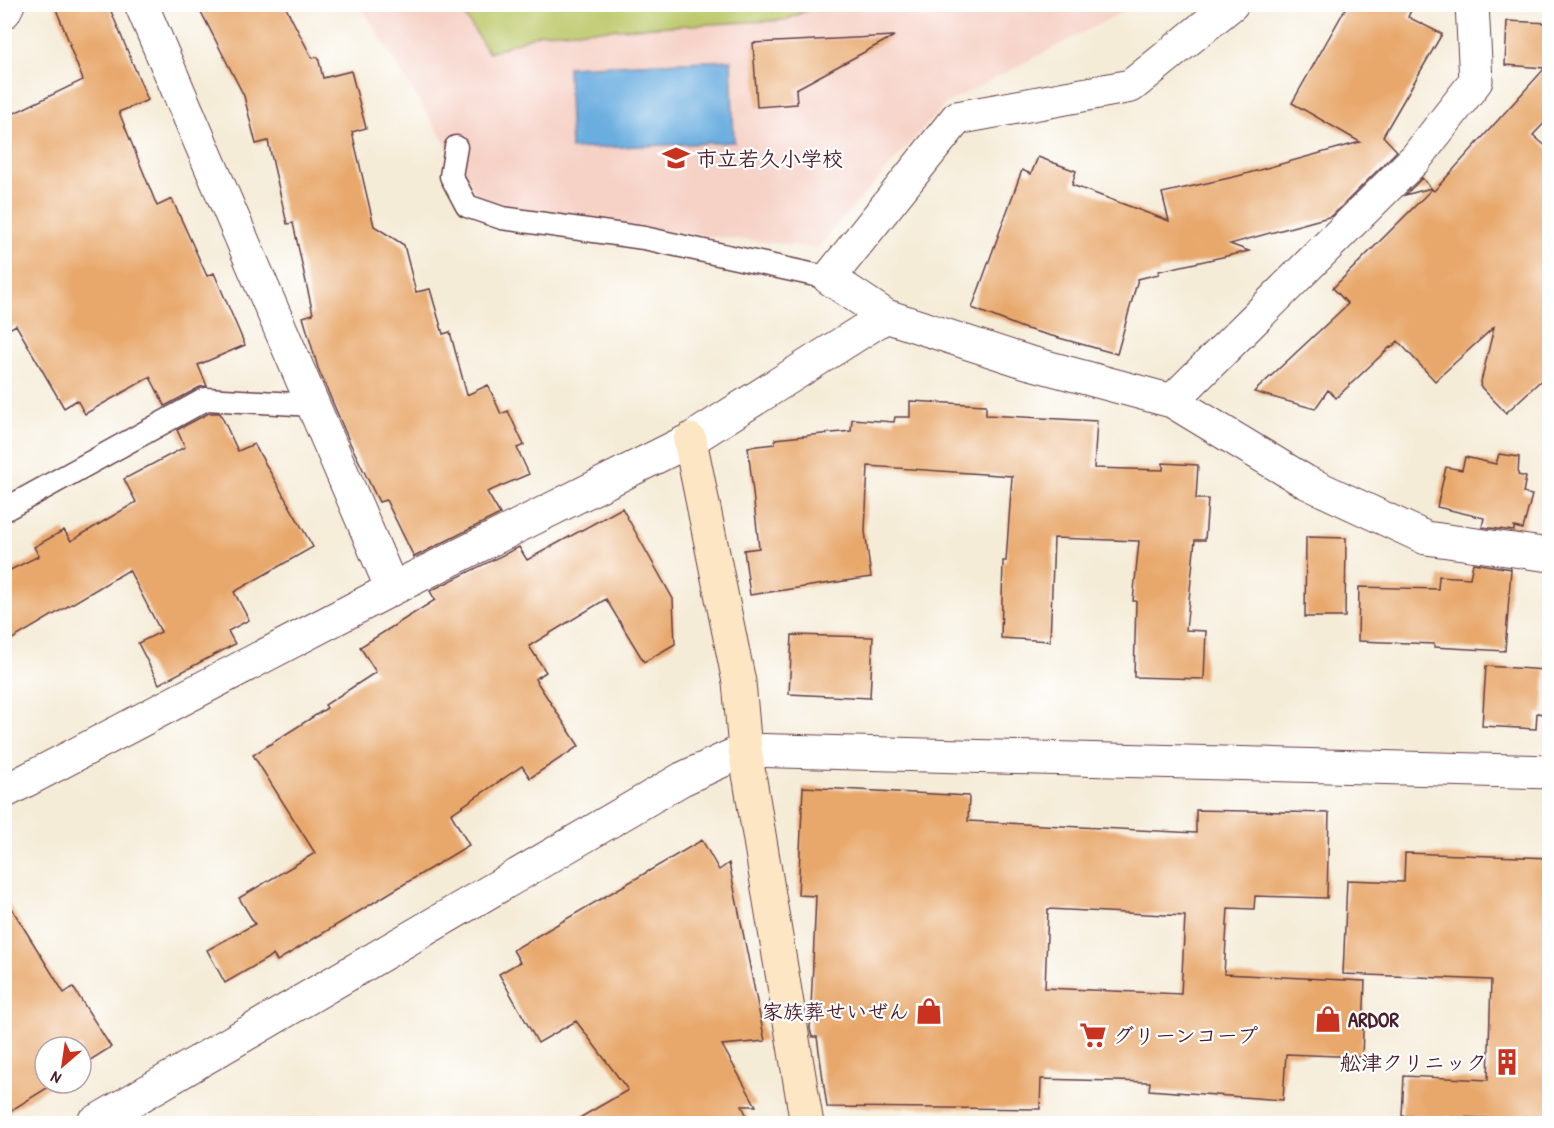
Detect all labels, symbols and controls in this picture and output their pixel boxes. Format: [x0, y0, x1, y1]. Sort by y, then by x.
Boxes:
school or university icon: 市立若久小学校 [661, 143, 691, 173]
place label: 市立若久小学校 [696, 144, 843, 173]
shop icon: 家族葬せいぜん [914, 996, 944, 1026]
place label: 家族葬せいぜん [762, 997, 909, 1026]
shop icon: ARDOR [1313, 1004, 1343, 1034]
place label: ARDOR [1348, 1005, 1399, 1034]
supermarket icon: グリーンコープ [1078, 1020, 1108, 1050]
place label: グリーンコープ [1113, 1021, 1258, 1050]
north arrow [33, 1035, 93, 1095]
building icon: 舩津クリニック [1492, 1047, 1522, 1077]
place label: 舩津クリニック [1340, 1048, 1487, 1077]
text: N [46, 1066, 65, 1090]

